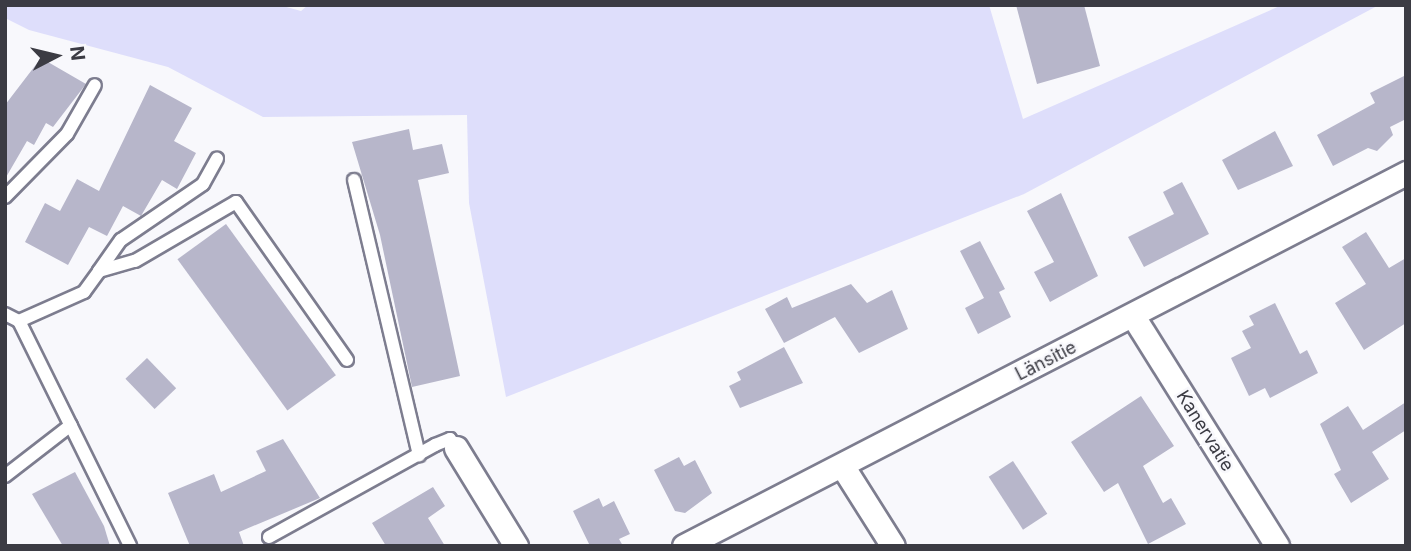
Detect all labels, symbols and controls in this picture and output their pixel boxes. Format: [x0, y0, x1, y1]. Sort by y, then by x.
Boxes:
north arrow [21, 21, 91, 91]
text: N [65, 45, 90, 62]
street label: Länsitie [1012, 337, 1080, 385]
street label: Kanervatie [1172, 387, 1238, 475]

